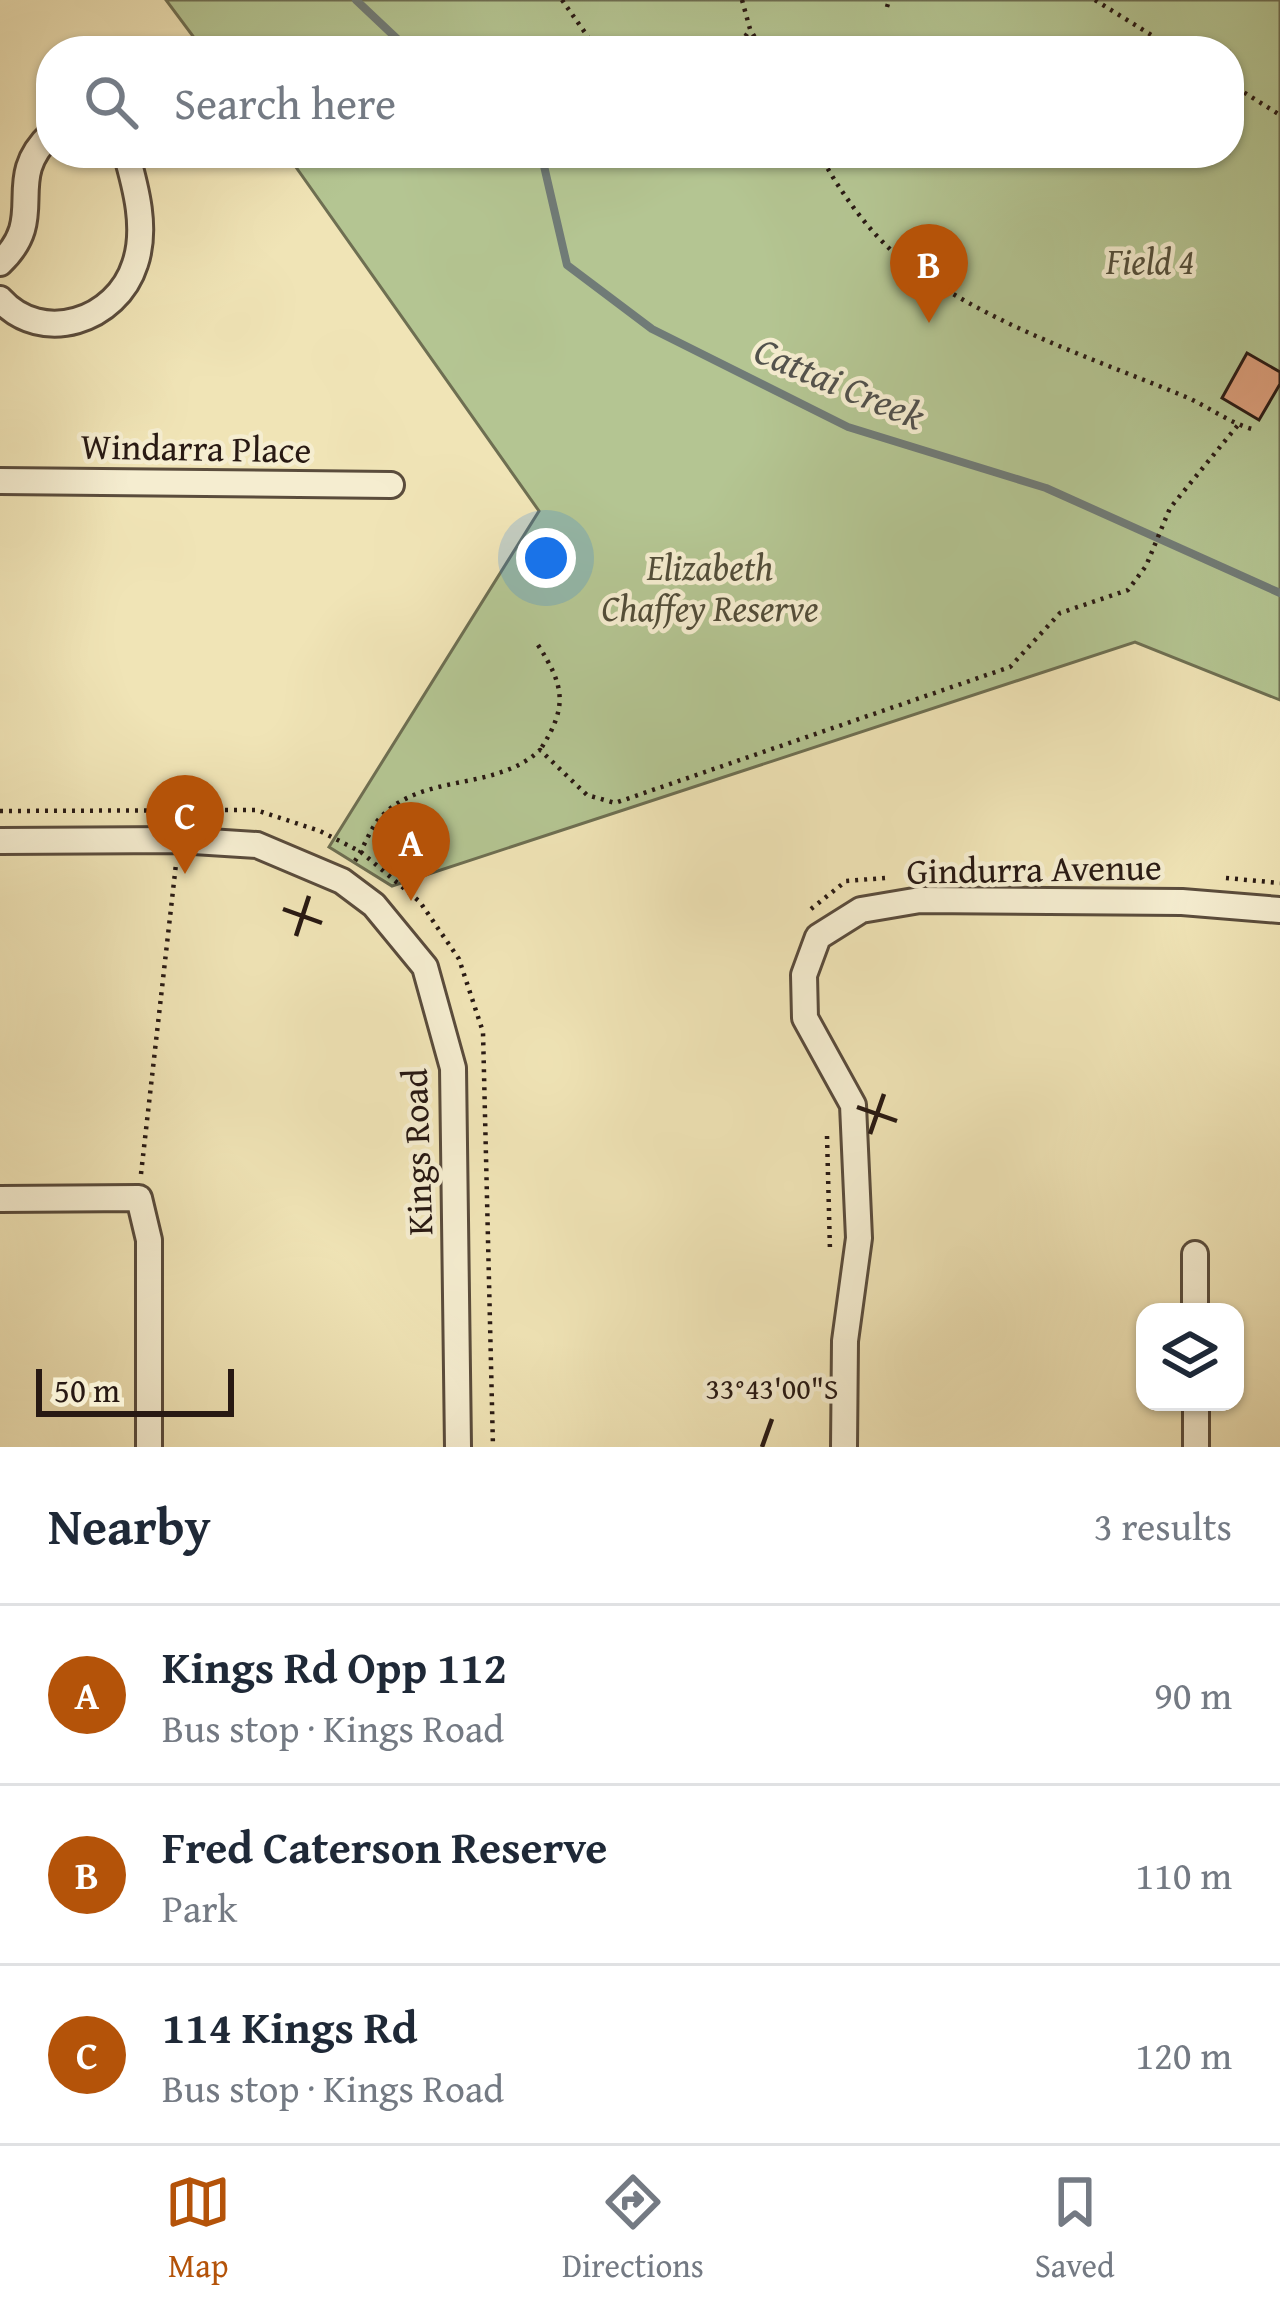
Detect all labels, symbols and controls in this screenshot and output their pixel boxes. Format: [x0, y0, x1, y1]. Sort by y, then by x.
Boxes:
search box [36, 36, 1244, 168]
icon: search [78, 69, 144, 135]
text: Search here [174, 70, 396, 135]
pin: B [890, 224, 968, 323]
park label: Field 4 [1105, 234, 1194, 287]
water label: Cattai Creek [746, 321, 934, 443]
street label: Windarra Place [80, 418, 312, 476]
your location [516, 528, 576, 588]
park label: Elizabeth Chaffey Reserve [602, 540, 818, 634]
pin: C [146, 775, 224, 874]
pin: A [372, 802, 450, 901]
street label: Gindurra Avenue [906, 839, 1162, 897]
street label: Kings Road [387, 1068, 445, 1236]
map controls [1136, 1303, 1244, 1411]
button: layers [1136, 1303, 1244, 1411]
scale bar [36, 1363, 234, 1416]
text: 50 m [54, 1366, 120, 1414]
text: 33°43'00"S [706, 1366, 838, 1410]
text: Nearby [48, 1488, 211, 1563]
text: 3 results [1094, 1497, 1232, 1554]
text: Kings Rd Opp 112 [162, 1634, 507, 1699]
text: A [75, 1666, 99, 1723]
text: 90 m [1154, 1666, 1232, 1723]
text: Bus stop · Kings Road [162, 1699, 504, 1756]
text: Fred Caterson Reserve [162, 1814, 607, 1879]
text: B [75, 1846, 99, 1903]
text: 110 m [1135, 1846, 1232, 1903]
text: Park [162, 1879, 237, 1936]
text: 114 Kings Rd [162, 1994, 417, 2059]
text: C [76, 2026, 98, 2083]
text: 120 m [1135, 2026, 1232, 2083]
text: Bus stop · Kings Road [162, 2059, 504, 2116]
tab: Map [165, 2169, 231, 2289]
tab: Directions [562, 2169, 704, 2289]
tab: Saved [1035, 2169, 1115, 2289]

